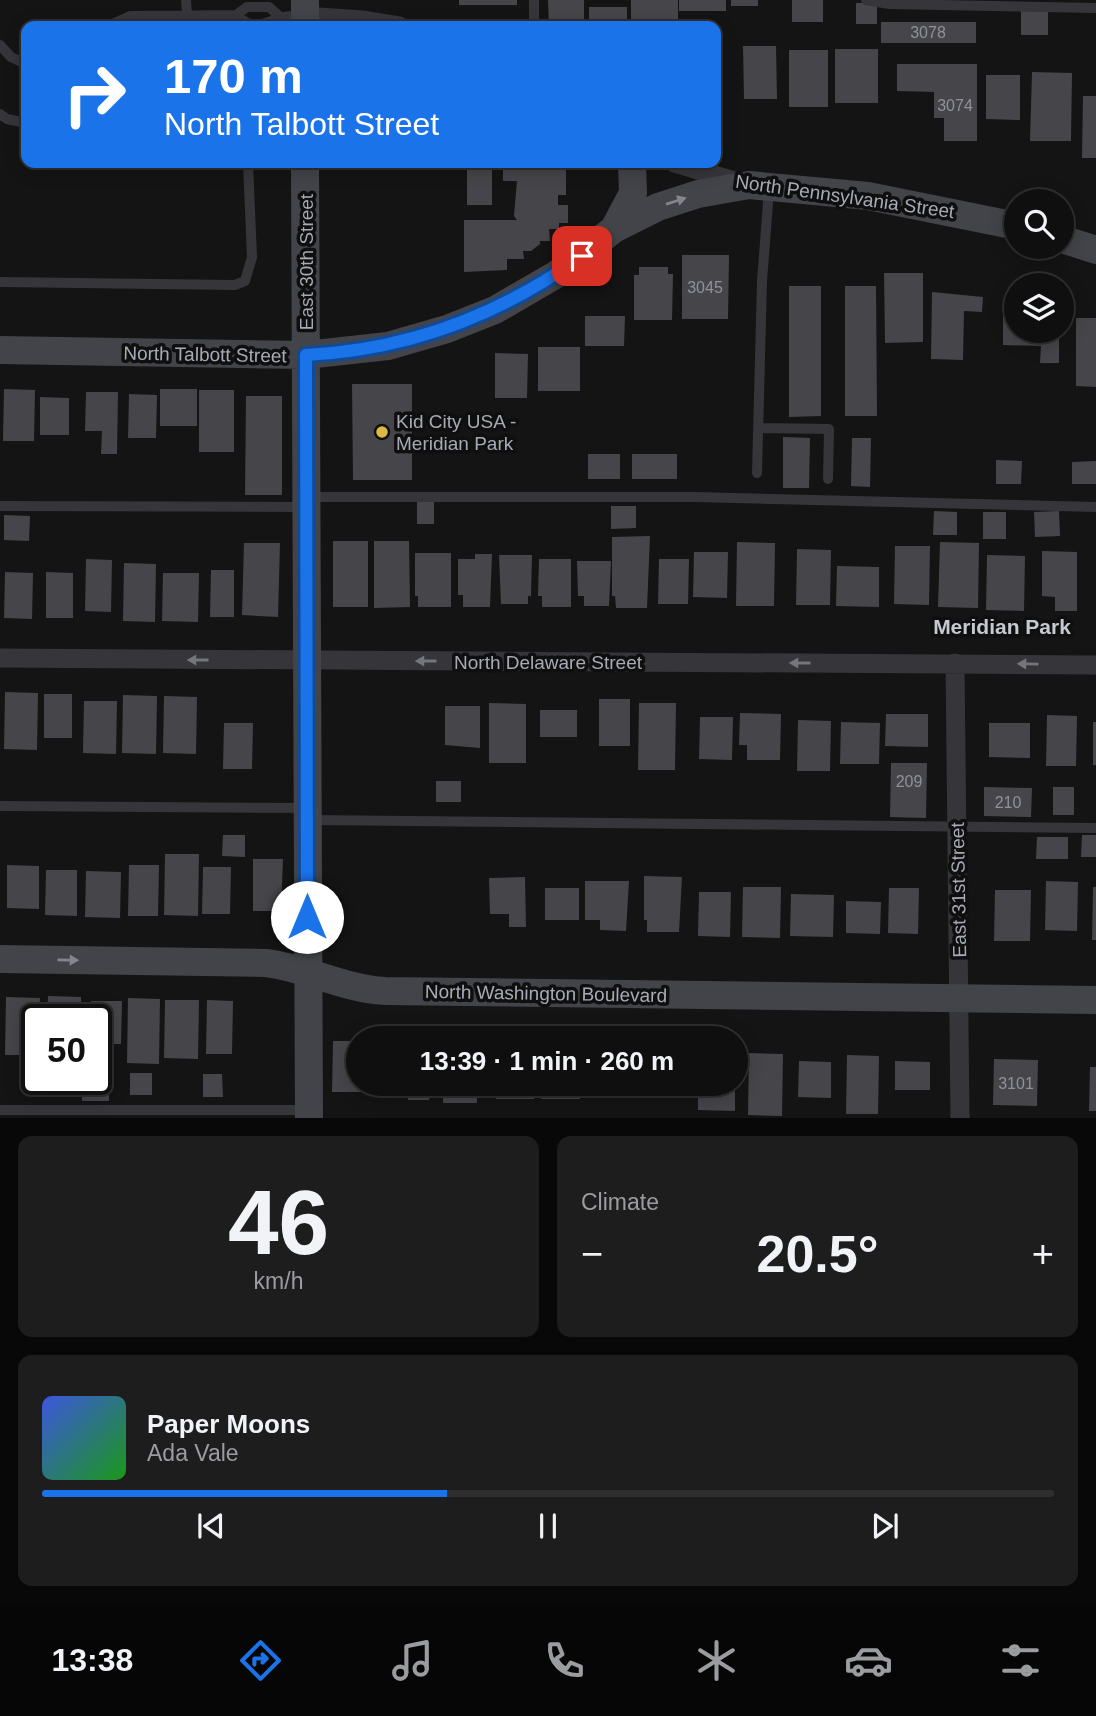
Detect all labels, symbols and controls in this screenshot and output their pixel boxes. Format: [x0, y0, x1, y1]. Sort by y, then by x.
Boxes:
house number: 3078 [910, 24, 946, 41]
icon: right [49, 49, 140, 140]
text: 170 m [164, 49, 303, 103]
house number: 3074 [937, 97, 973, 114]
text: North Talbott Street [164, 106, 439, 142]
street label: North Pennsylvania Street [734, 171, 956, 222]
map controls [1004, 189, 1074, 343]
button: search [1004, 189, 1074, 259]
street label: East 30th Street [296, 193, 317, 330]
one-way arrow [666, 195, 687, 206]
pin [552, 226, 612, 286]
icon: arrive [563, 237, 601, 275]
button: layers [1004, 273, 1074, 343]
house number: 3045 [687, 279, 723, 296]
street label: North Talbott Street [123, 343, 288, 366]
place label: Kid City USA - Meridian Park [396, 411, 516, 454]
marker: Kid City USA - Meridian Park [374, 424, 390, 440]
district label: Meridian Park [933, 615, 1071, 638]
street label: North Delaware Street [454, 652, 643, 673]
one-way arrow [187, 654, 209, 666]
one-way arrow [415, 655, 437, 667]
one-way arrow [789, 657, 811, 669]
one-way arrow [1017, 658, 1039, 670]
house number: 209 [896, 773, 922, 790]
house number: 210 [995, 794, 1021, 811]
street label: East 31st Street [947, 822, 970, 958]
position arrow [270, 880, 344, 954]
one-way arrow [57, 954, 79, 966]
street label: North Washington Boulevard [425, 981, 667, 1006]
speed limit sign: 50 [21, 1004, 112, 1095]
text: 13:39 · 1 min · 260 m [420, 1046, 674, 1076]
house number: 3101 [998, 1075, 1034, 1092]
text: 46 [228, 1172, 329, 1273]
text: Climate [581, 1189, 659, 1215]
text: 20.5° [756, 1225, 879, 1283]
text: − [581, 1233, 603, 1275]
text: + [1032, 1233, 1054, 1275]
text: km/h [254, 1268, 303, 1294]
text: Paper Moons [147, 1409, 310, 1439]
text: Ada Vale [147, 1440, 239, 1466]
icon: previous [192, 1507, 230, 1545]
icon: pause [529, 1507, 567, 1545]
icon: next [866, 1507, 904, 1545]
icon: directions [236, 1636, 285, 1685]
icon: music [388, 1636, 437, 1685]
icon: phone [540, 1636, 589, 1685]
icon: climate [692, 1636, 741, 1685]
icon: car [844, 1636, 893, 1685]
icon: filters [996, 1636, 1045, 1685]
text: 13:38 [51, 1642, 133, 1678]

